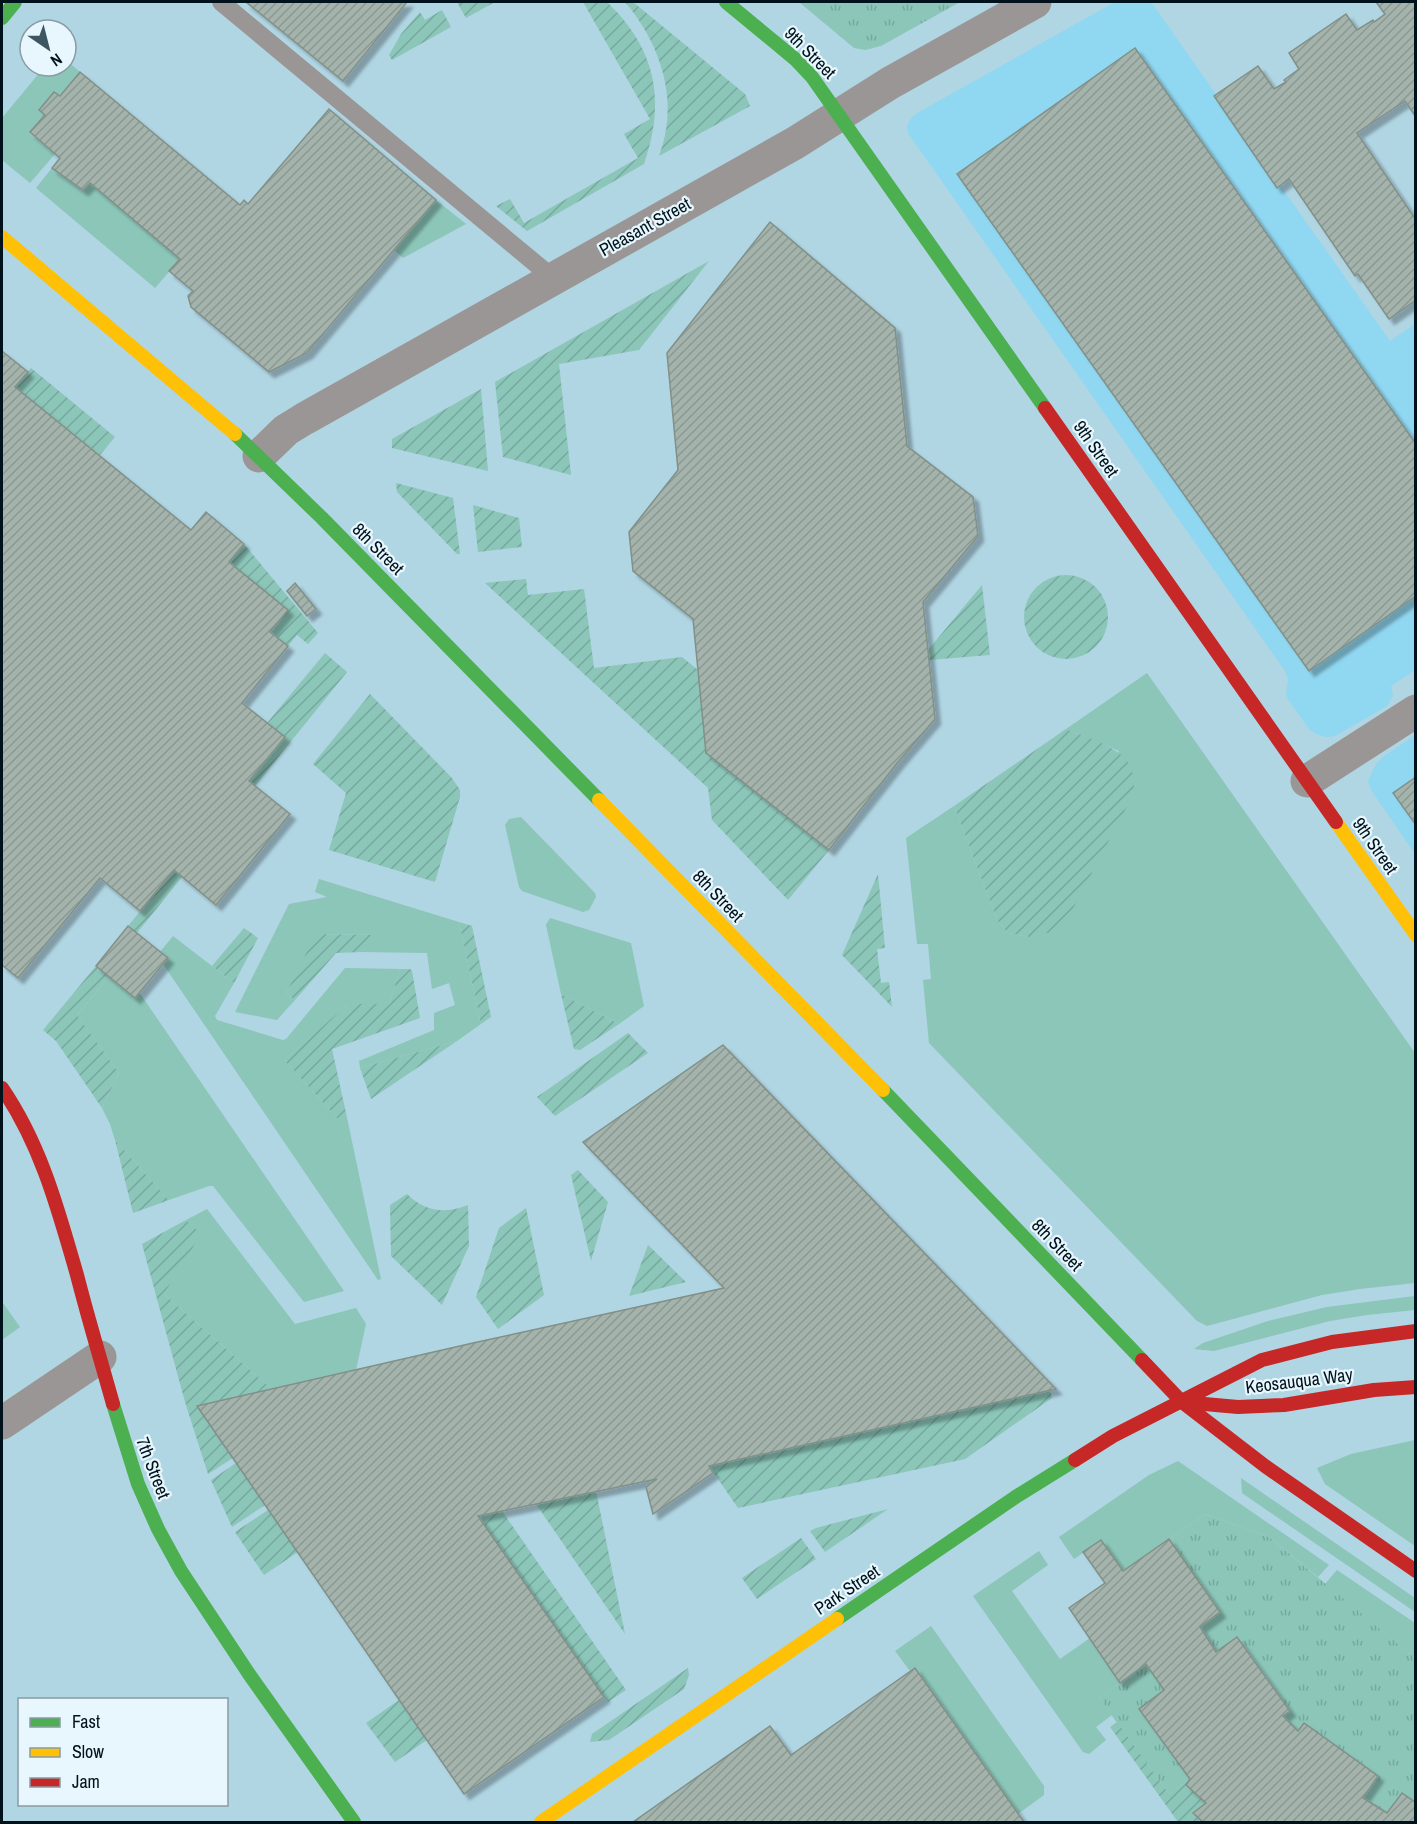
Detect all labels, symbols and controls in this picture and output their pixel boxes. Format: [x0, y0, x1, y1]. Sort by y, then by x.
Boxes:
north arrow [18, 18, 78, 78]
street label: 9th Street [779, 21, 842, 84]
text: N [46, 49, 67, 72]
street label: Pleasant Street [595, 191, 695, 262]
street label: 9th Street [1068, 415, 1125, 482]
street label: 8th Street [347, 517, 410, 580]
street label: 9th Street [1347, 812, 1404, 879]
street label: 8th Street [687, 864, 750, 927]
street label: 8th Street [1026, 1213, 1089, 1276]
street label: Keosauqua Way [1244, 1361, 1355, 1399]
street label: 7th Street [130, 1433, 177, 1502]
street label: Park Street [809, 1559, 884, 1621]
legend [18, 1698, 228, 1806]
text: Fast [72, 1709, 100, 1734]
text: Slow [72, 1739, 104, 1764]
text: Jam [72, 1769, 100, 1794]

